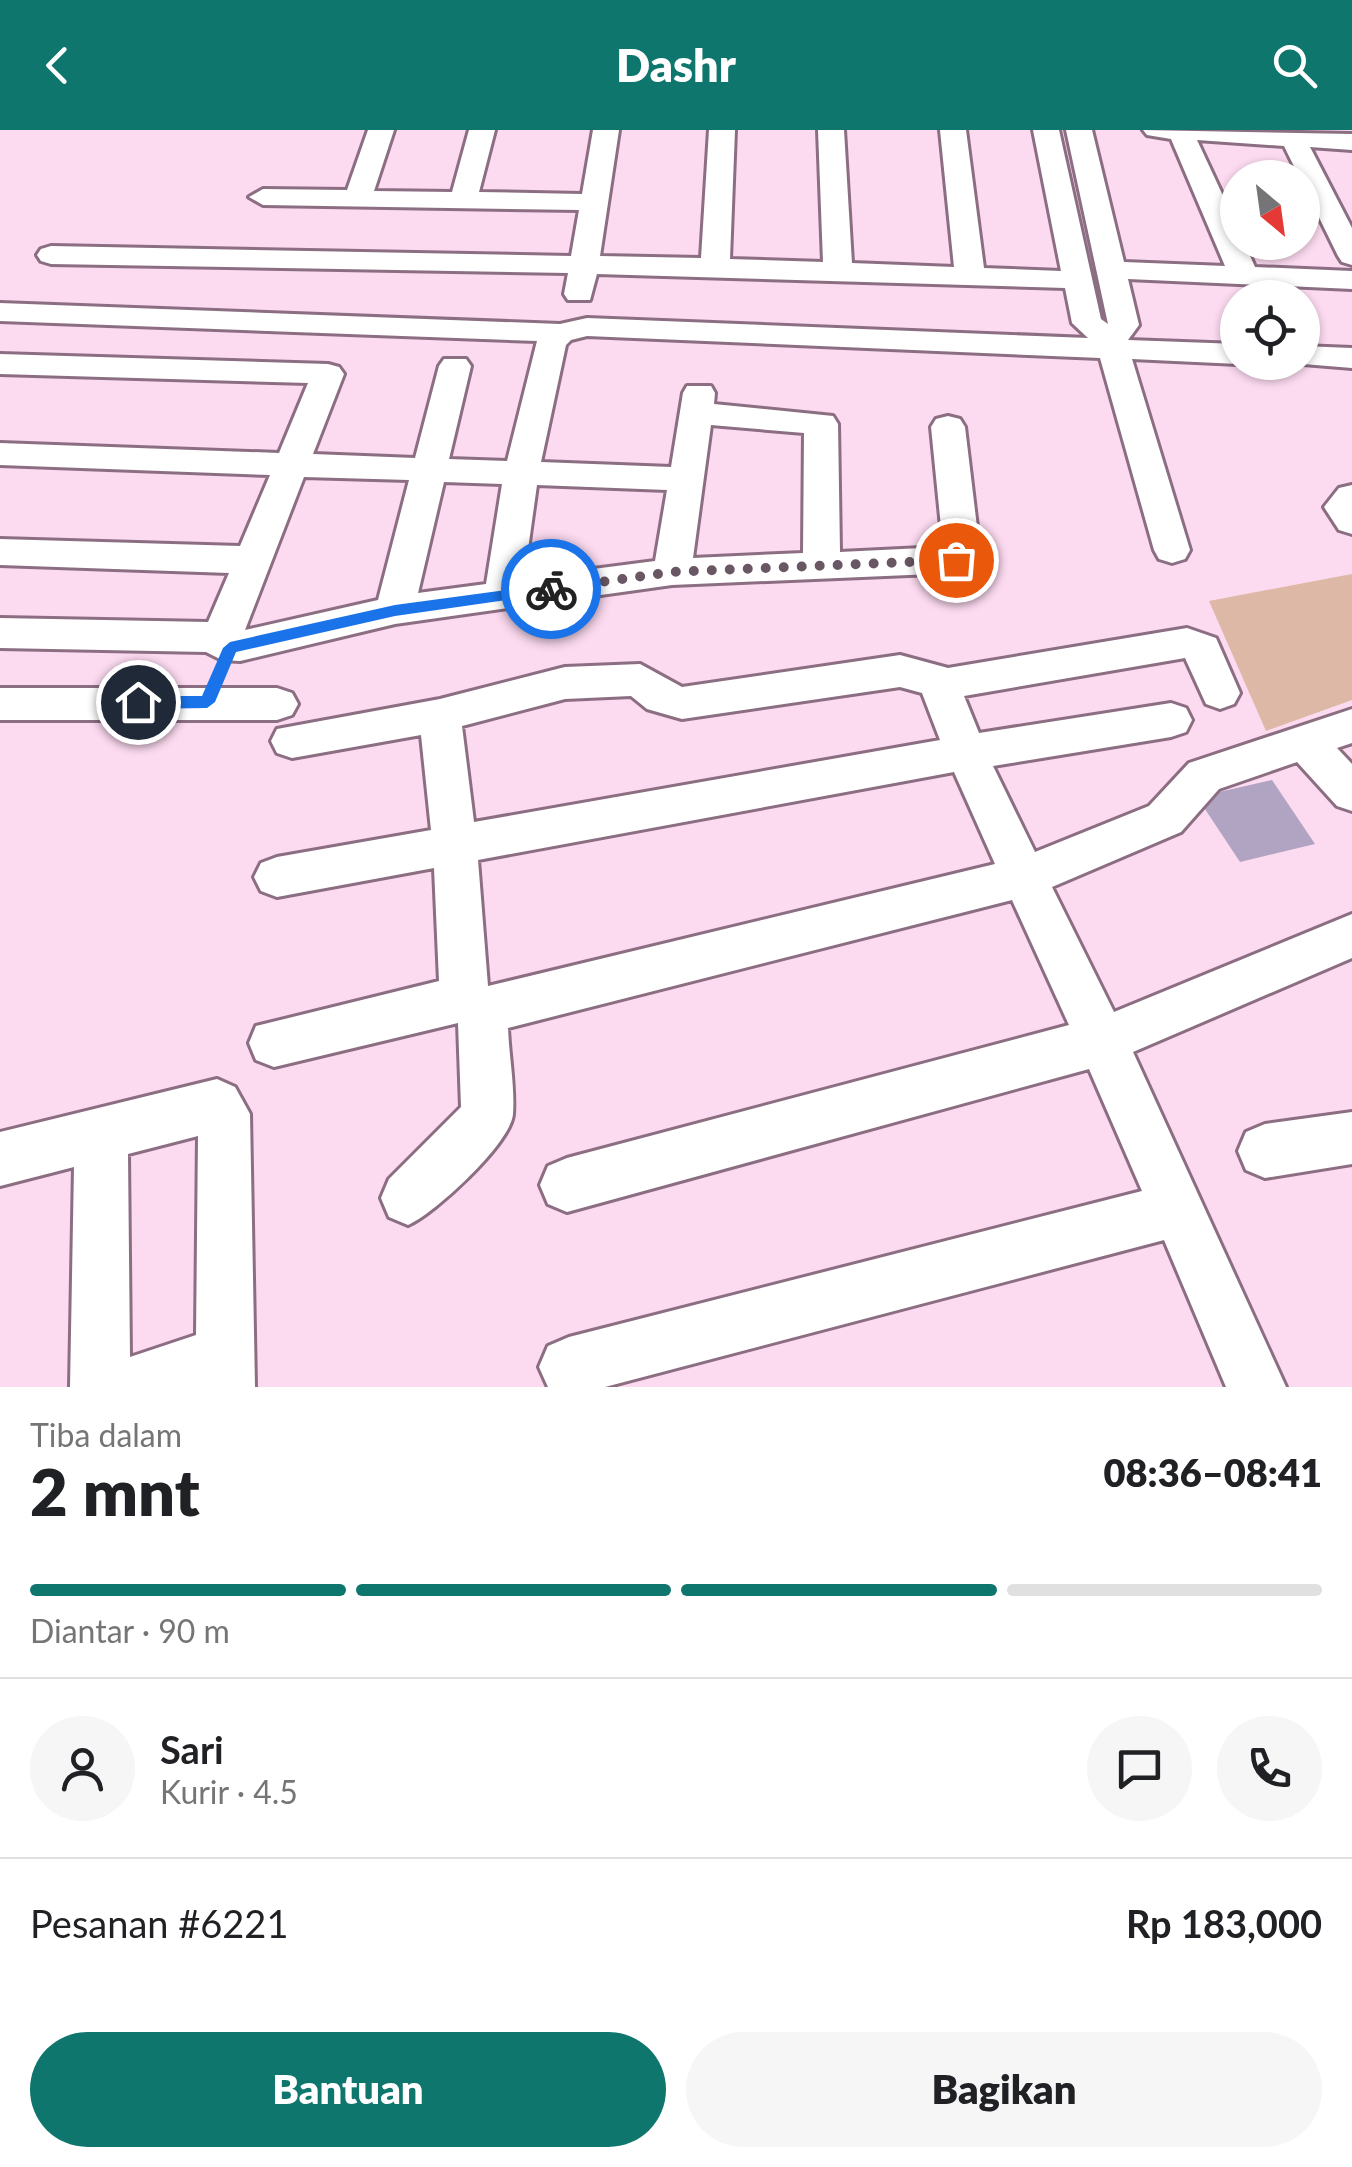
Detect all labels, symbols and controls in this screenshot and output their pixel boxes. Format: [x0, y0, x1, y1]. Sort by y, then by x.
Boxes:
icon: back [30, 38, 85, 93]
text: Dashr [616, 38, 736, 92]
icon: search [1267, 38, 1322, 93]
north arrow [1220, 160, 1320, 260]
map controls [1220, 160, 1320, 380]
button: locate [1220, 280, 1320, 380]
pin [914, 518, 999, 603]
icon: bag [929, 533, 984, 588]
courier [501, 539, 601, 639]
icon: bike [524, 562, 579, 617]
pin [96, 660, 181, 745]
icon: home [111, 675, 166, 730]
text: Tiba dalam [30, 1415, 182, 1454]
text: 08:36–08:41 [1103, 1449, 1322, 1495]
text: 2 mnt [30, 1452, 200, 1530]
text: Diantar · 90 m [30, 1611, 230, 1650]
button: person [30, 1716, 135, 1821]
button: chat [1087, 1716, 1192, 1821]
button: phone [1217, 1716, 1322, 1821]
text: Sari [160, 1726, 224, 1772]
text: Kurir · 4.5 [160, 1772, 298, 1811]
text: Pesanan #6221 [30, 1900, 288, 1946]
text: Rp 183,000 [1126, 1900, 1322, 1946]
button: Bantuan [30, 2032, 666, 2147]
button: Bagikan [686, 2032, 1322, 2147]

